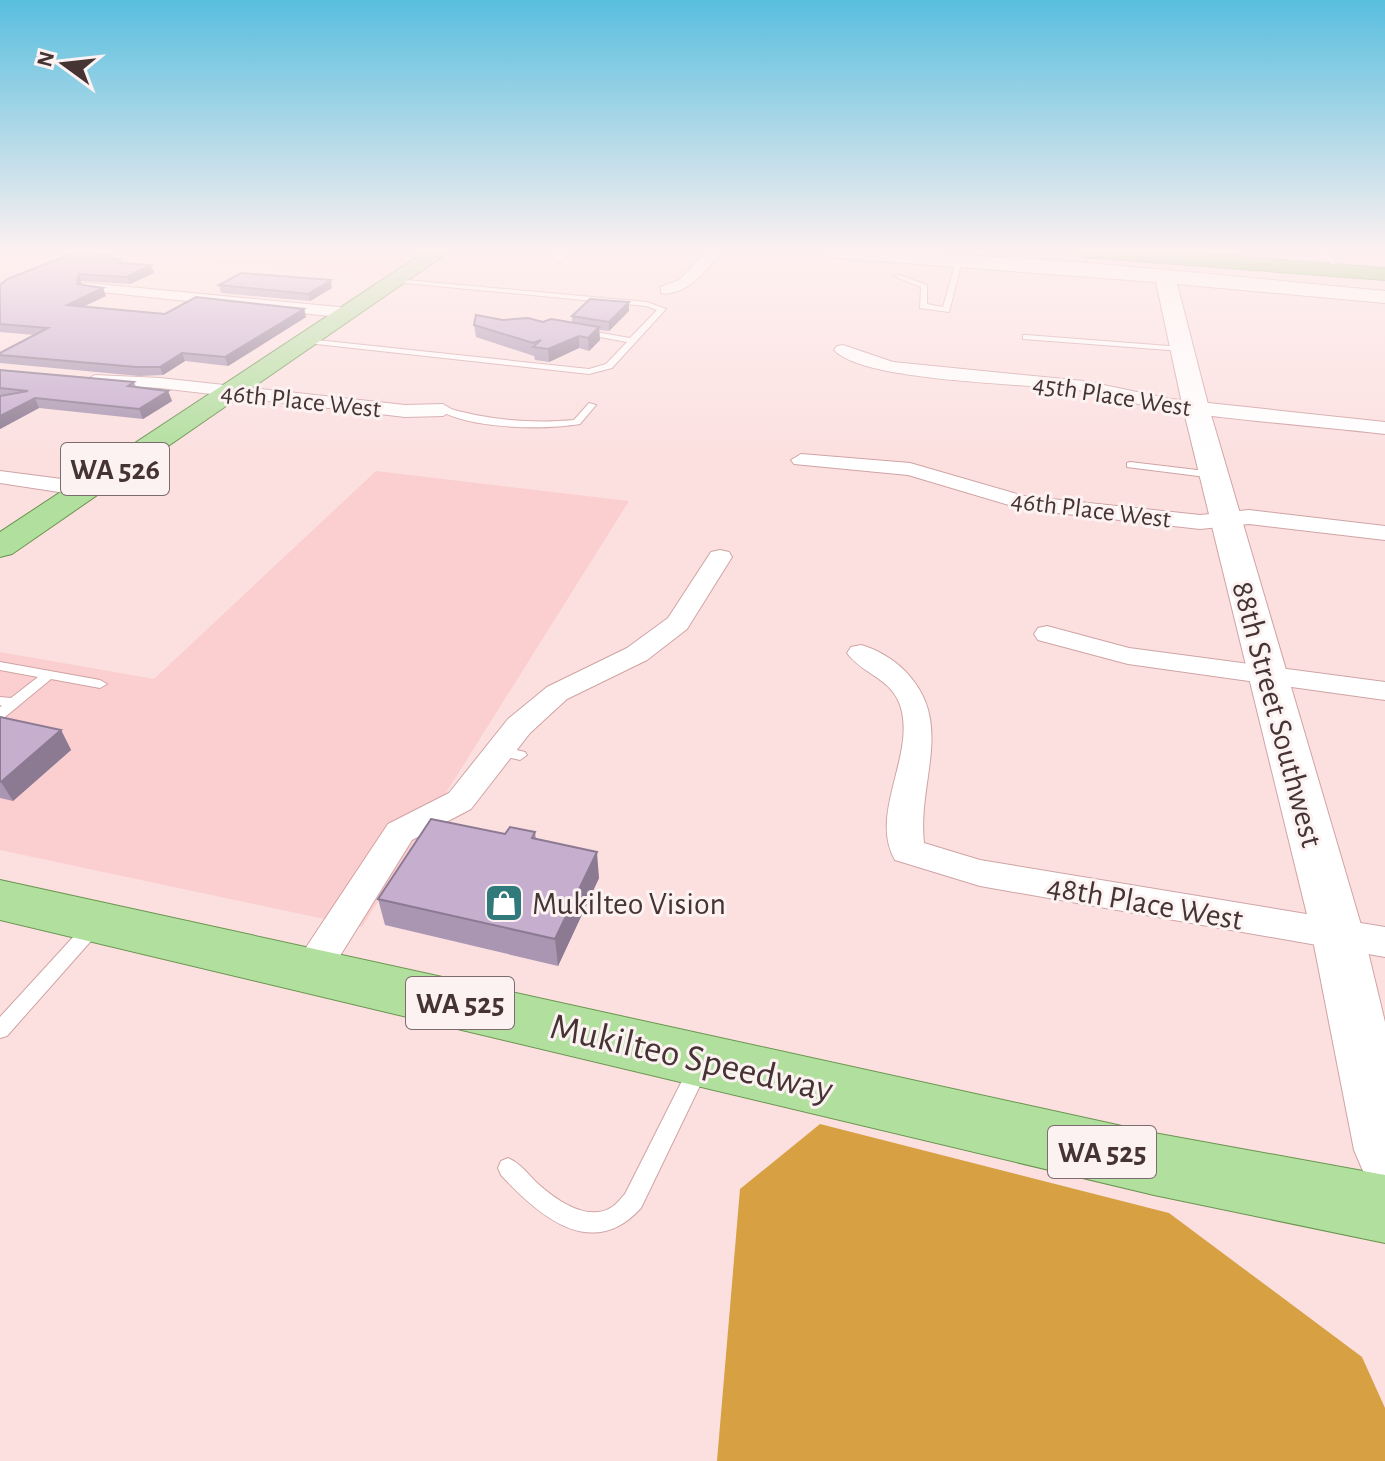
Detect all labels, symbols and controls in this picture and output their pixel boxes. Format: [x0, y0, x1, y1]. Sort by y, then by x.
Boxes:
north arrow [24, 24, 104, 104]
text: N [33, 49, 58, 69]
street label: 45th Place West [1031, 371, 1193, 421]
street label: 46th Place West [219, 380, 382, 422]
road number: WA 526 [61, 443, 169, 495]
street label: 46th Place West [1009, 487, 1172, 533]
street label: 88th Street Southwest [1226, 578, 1328, 851]
street label: 48th Place West [1044, 870, 1245, 936]
shop icon: Mukilteo Vision [483, 882, 525, 924]
place label: Mukilteo Vision [532, 888, 726, 920]
road number: WA 525 [406, 977, 514, 1029]
street label: Mukilteo Speedway [547, 1008, 837, 1110]
road number: WA 525 [1048, 1126, 1156, 1178]

